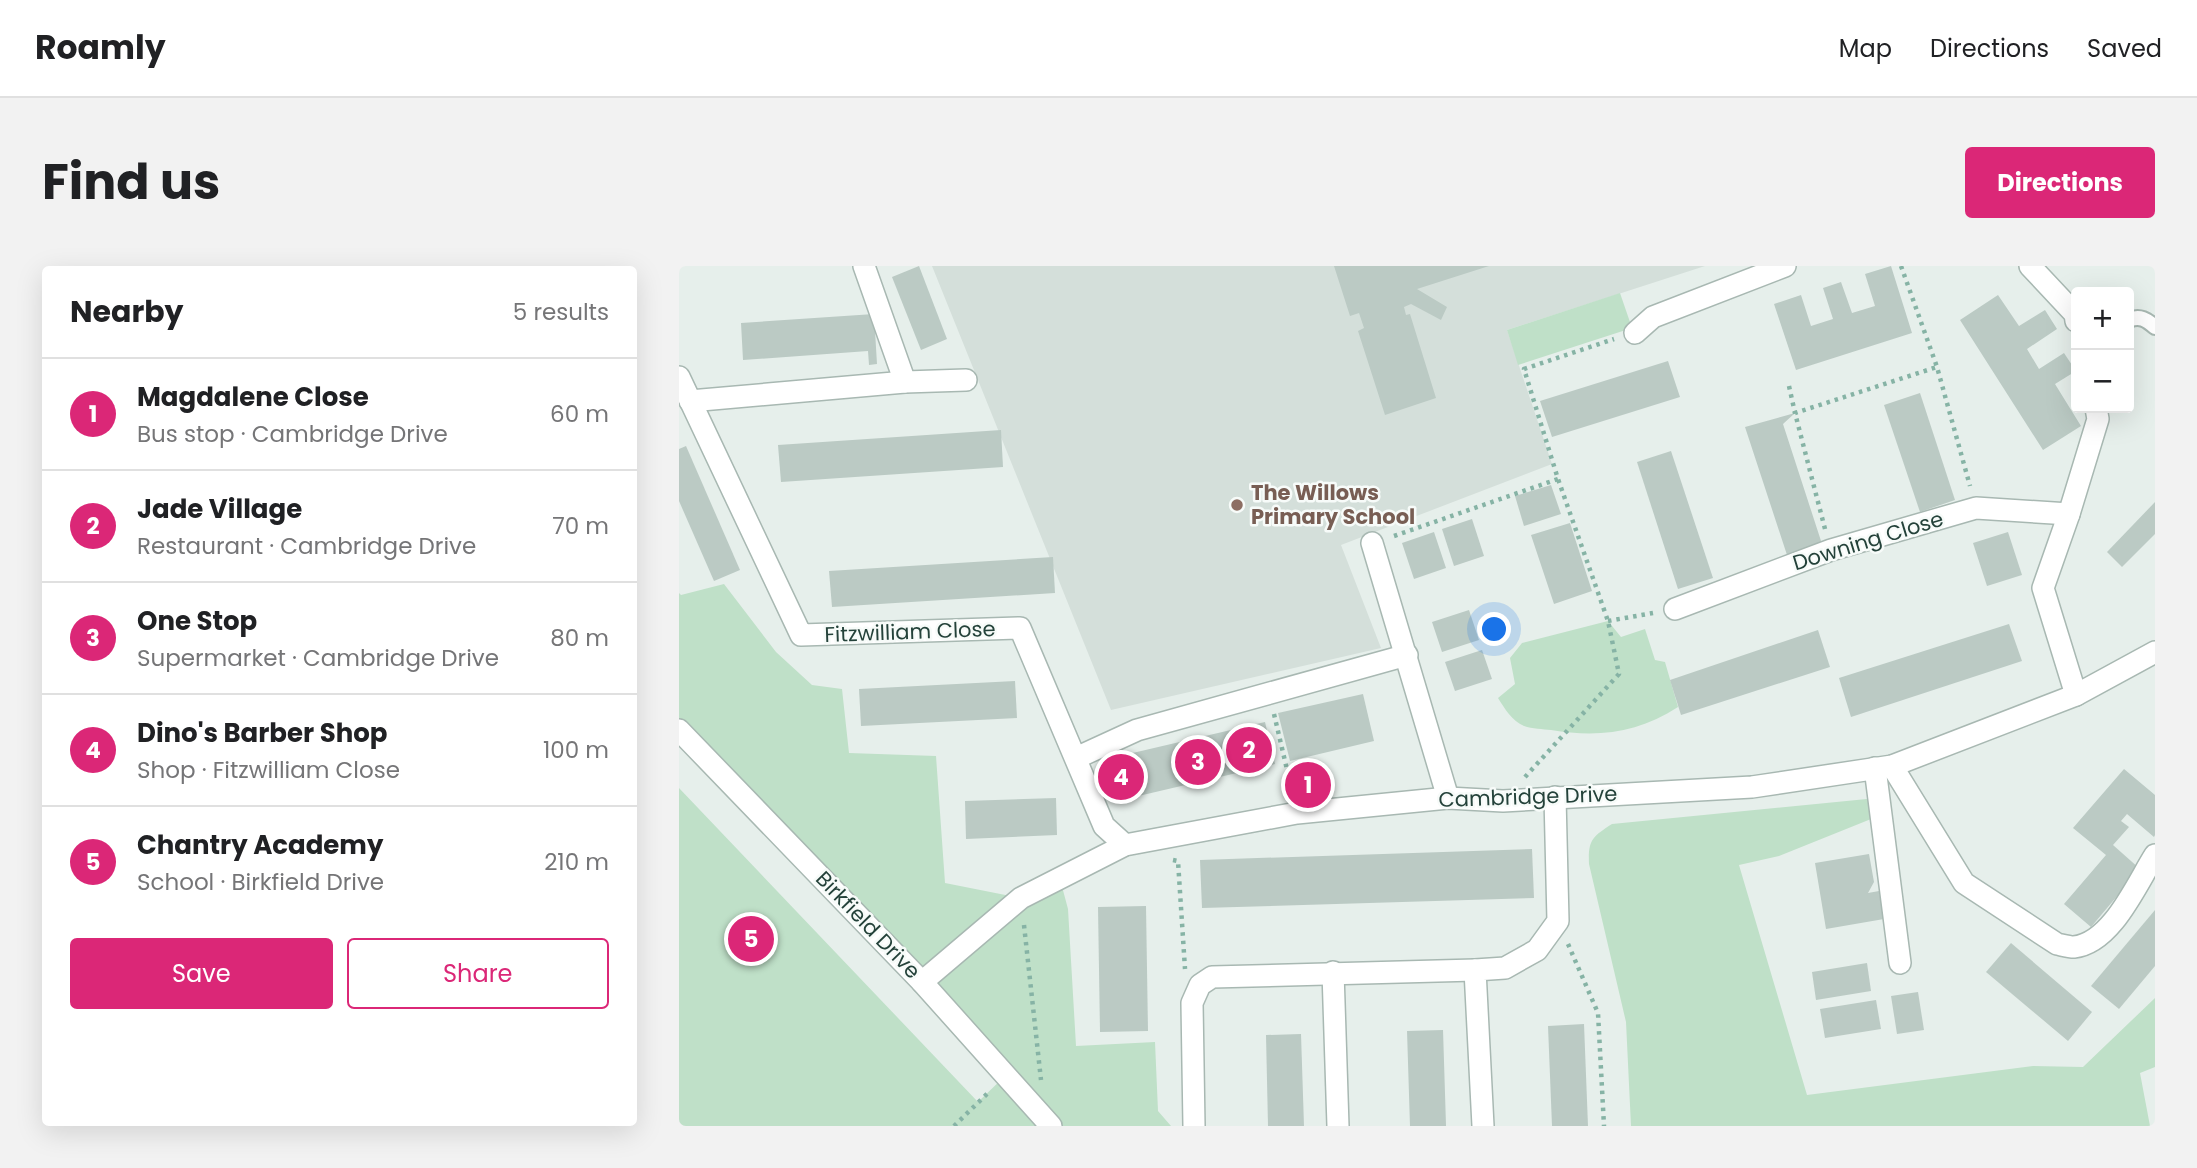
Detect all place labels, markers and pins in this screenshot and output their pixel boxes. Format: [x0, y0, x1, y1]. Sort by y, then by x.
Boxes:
place label: The Willows Primary School [1251, 478, 1415, 531]
marker: The Willows Primary School [1229, 497, 1245, 513]
pin: 2 [1226, 724, 1272, 776]
pin: 3 [1175, 736, 1221, 788]
pin: 4 [1098, 751, 1144, 803]
pin: 1 [1285, 759, 1331, 811]
pin: 5 [728, 913, 774, 965]

